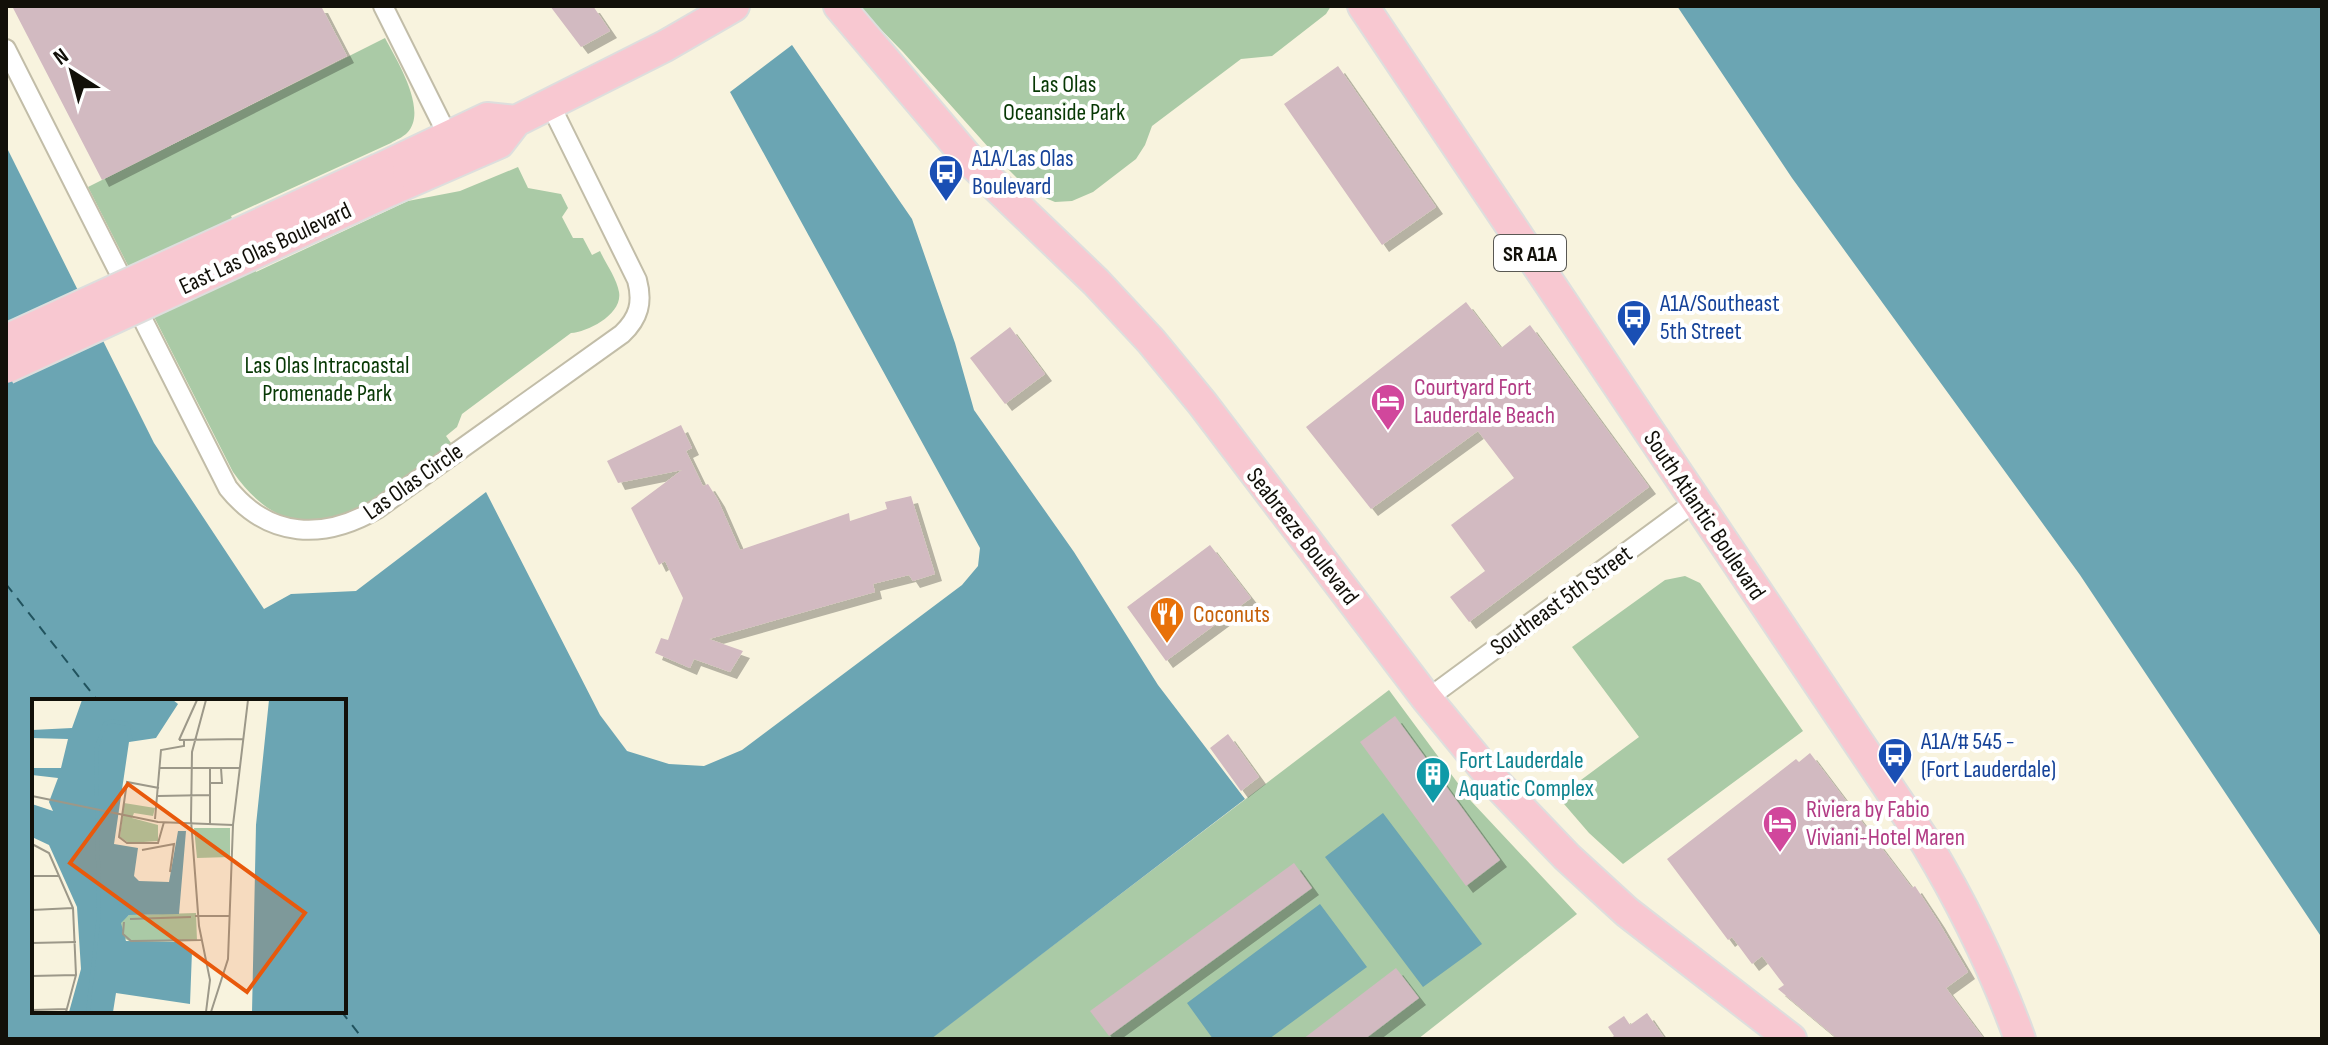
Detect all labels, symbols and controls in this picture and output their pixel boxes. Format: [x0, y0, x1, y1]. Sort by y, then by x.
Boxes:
north arrow [32, 32, 112, 112]
text: N [48, 43, 74, 71]
park label: Las Olas Oceanside Park [1003, 70, 1125, 127]
place label: A1A/Las Olas Boulevard [971, 144, 1074, 201]
bus stop icon: A1A/Las Olas Boulevard [927, 153, 965, 203]
street label: East Las Olas Boulevard [175, 196, 356, 301]
road number: SR A1A [1494, 235, 1566, 271]
place label: A1A/Southeast 5th Street [1659, 289, 1780, 346]
bus stop icon: A1A/Southeast 5th Street [1615, 298, 1653, 348]
park label: Las Olas Intracoastal Promenade Park [244, 351, 410, 408]
place label: Courtyard Fort Lauderdale Beach [1414, 373, 1555, 430]
hotel icon: Courtyard Fort Lauderdale Beach [1369, 382, 1407, 432]
street label: South Atlantic Boulevard [1637, 425, 1772, 605]
street label: Las Olas Circle [358, 437, 469, 526]
street label: Seabreeze Boulevard [1240, 462, 1365, 611]
street label: Southeast 5th Street [1485, 539, 1638, 662]
restaurant icon: Coconuts [1148, 595, 1186, 645]
place label: Coconuts [1193, 600, 1270, 629]
inset map [32, 699, 346, 1013]
place label: A1A/# 545 - (Fort Lauderdale) [1920, 727, 2056, 784]
bus stop icon: A1A/# 545 - (Fort Lauderdale) [1876, 736, 1914, 786]
place label: Fort Lauderdale Aquatic Complex [1458, 746, 1594, 803]
building icon: Fort Lauderdale Aquatic Complex [1414, 755, 1452, 805]
place label: Riviera by Fabio Viviani-Hotel Maren [1806, 795, 1965, 852]
hotel icon: Riviera by Fabio Viviani-Hotel Maren [1761, 804, 1799, 854]

